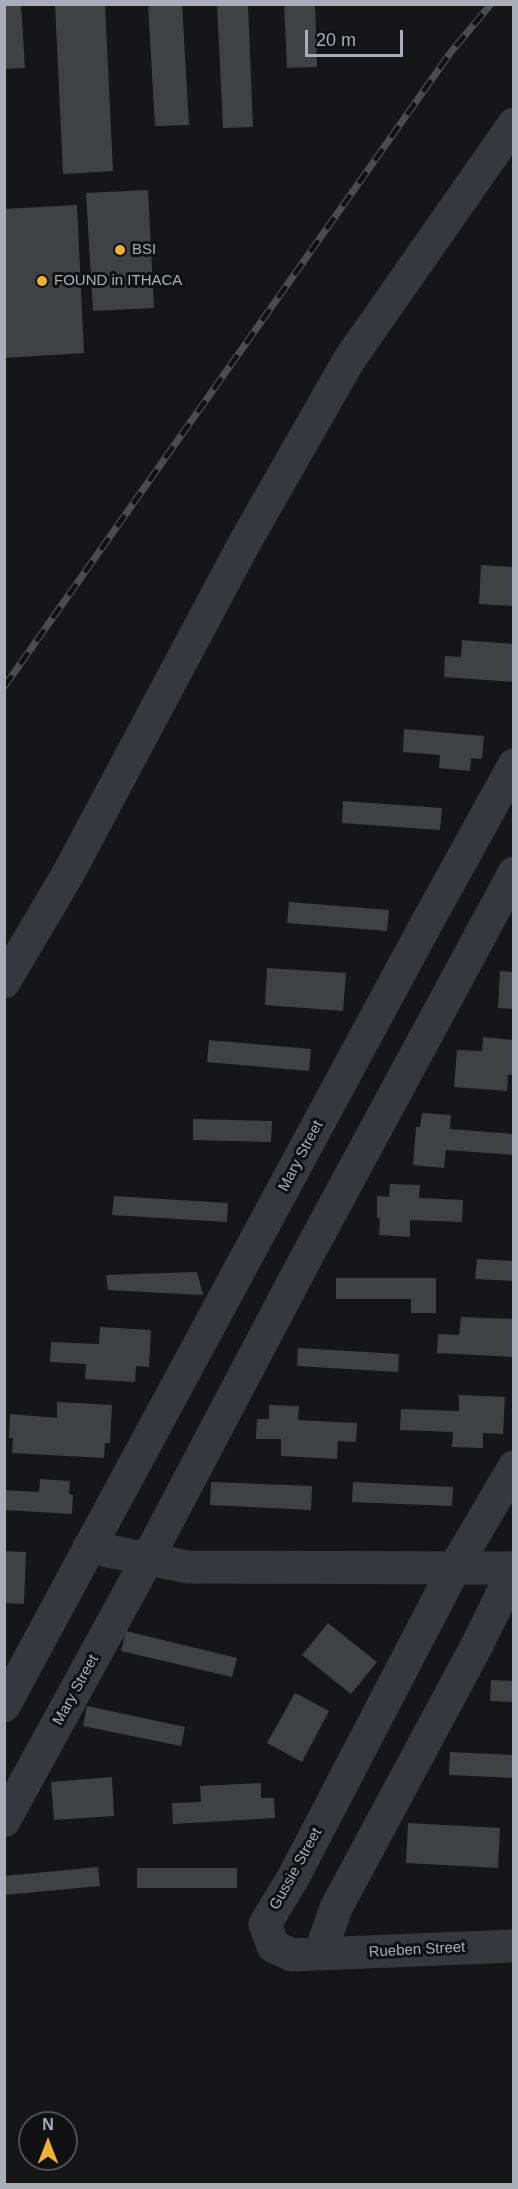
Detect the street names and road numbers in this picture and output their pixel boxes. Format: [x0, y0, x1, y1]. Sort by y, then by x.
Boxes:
street label: Mary Street [275, 1118, 327, 1194]
street label: Mary Street [49, 1652, 103, 1728]
street label: Gussie Street [266, 1825, 326, 1913]
street label: Rueben Street [368, 1938, 466, 1962]

